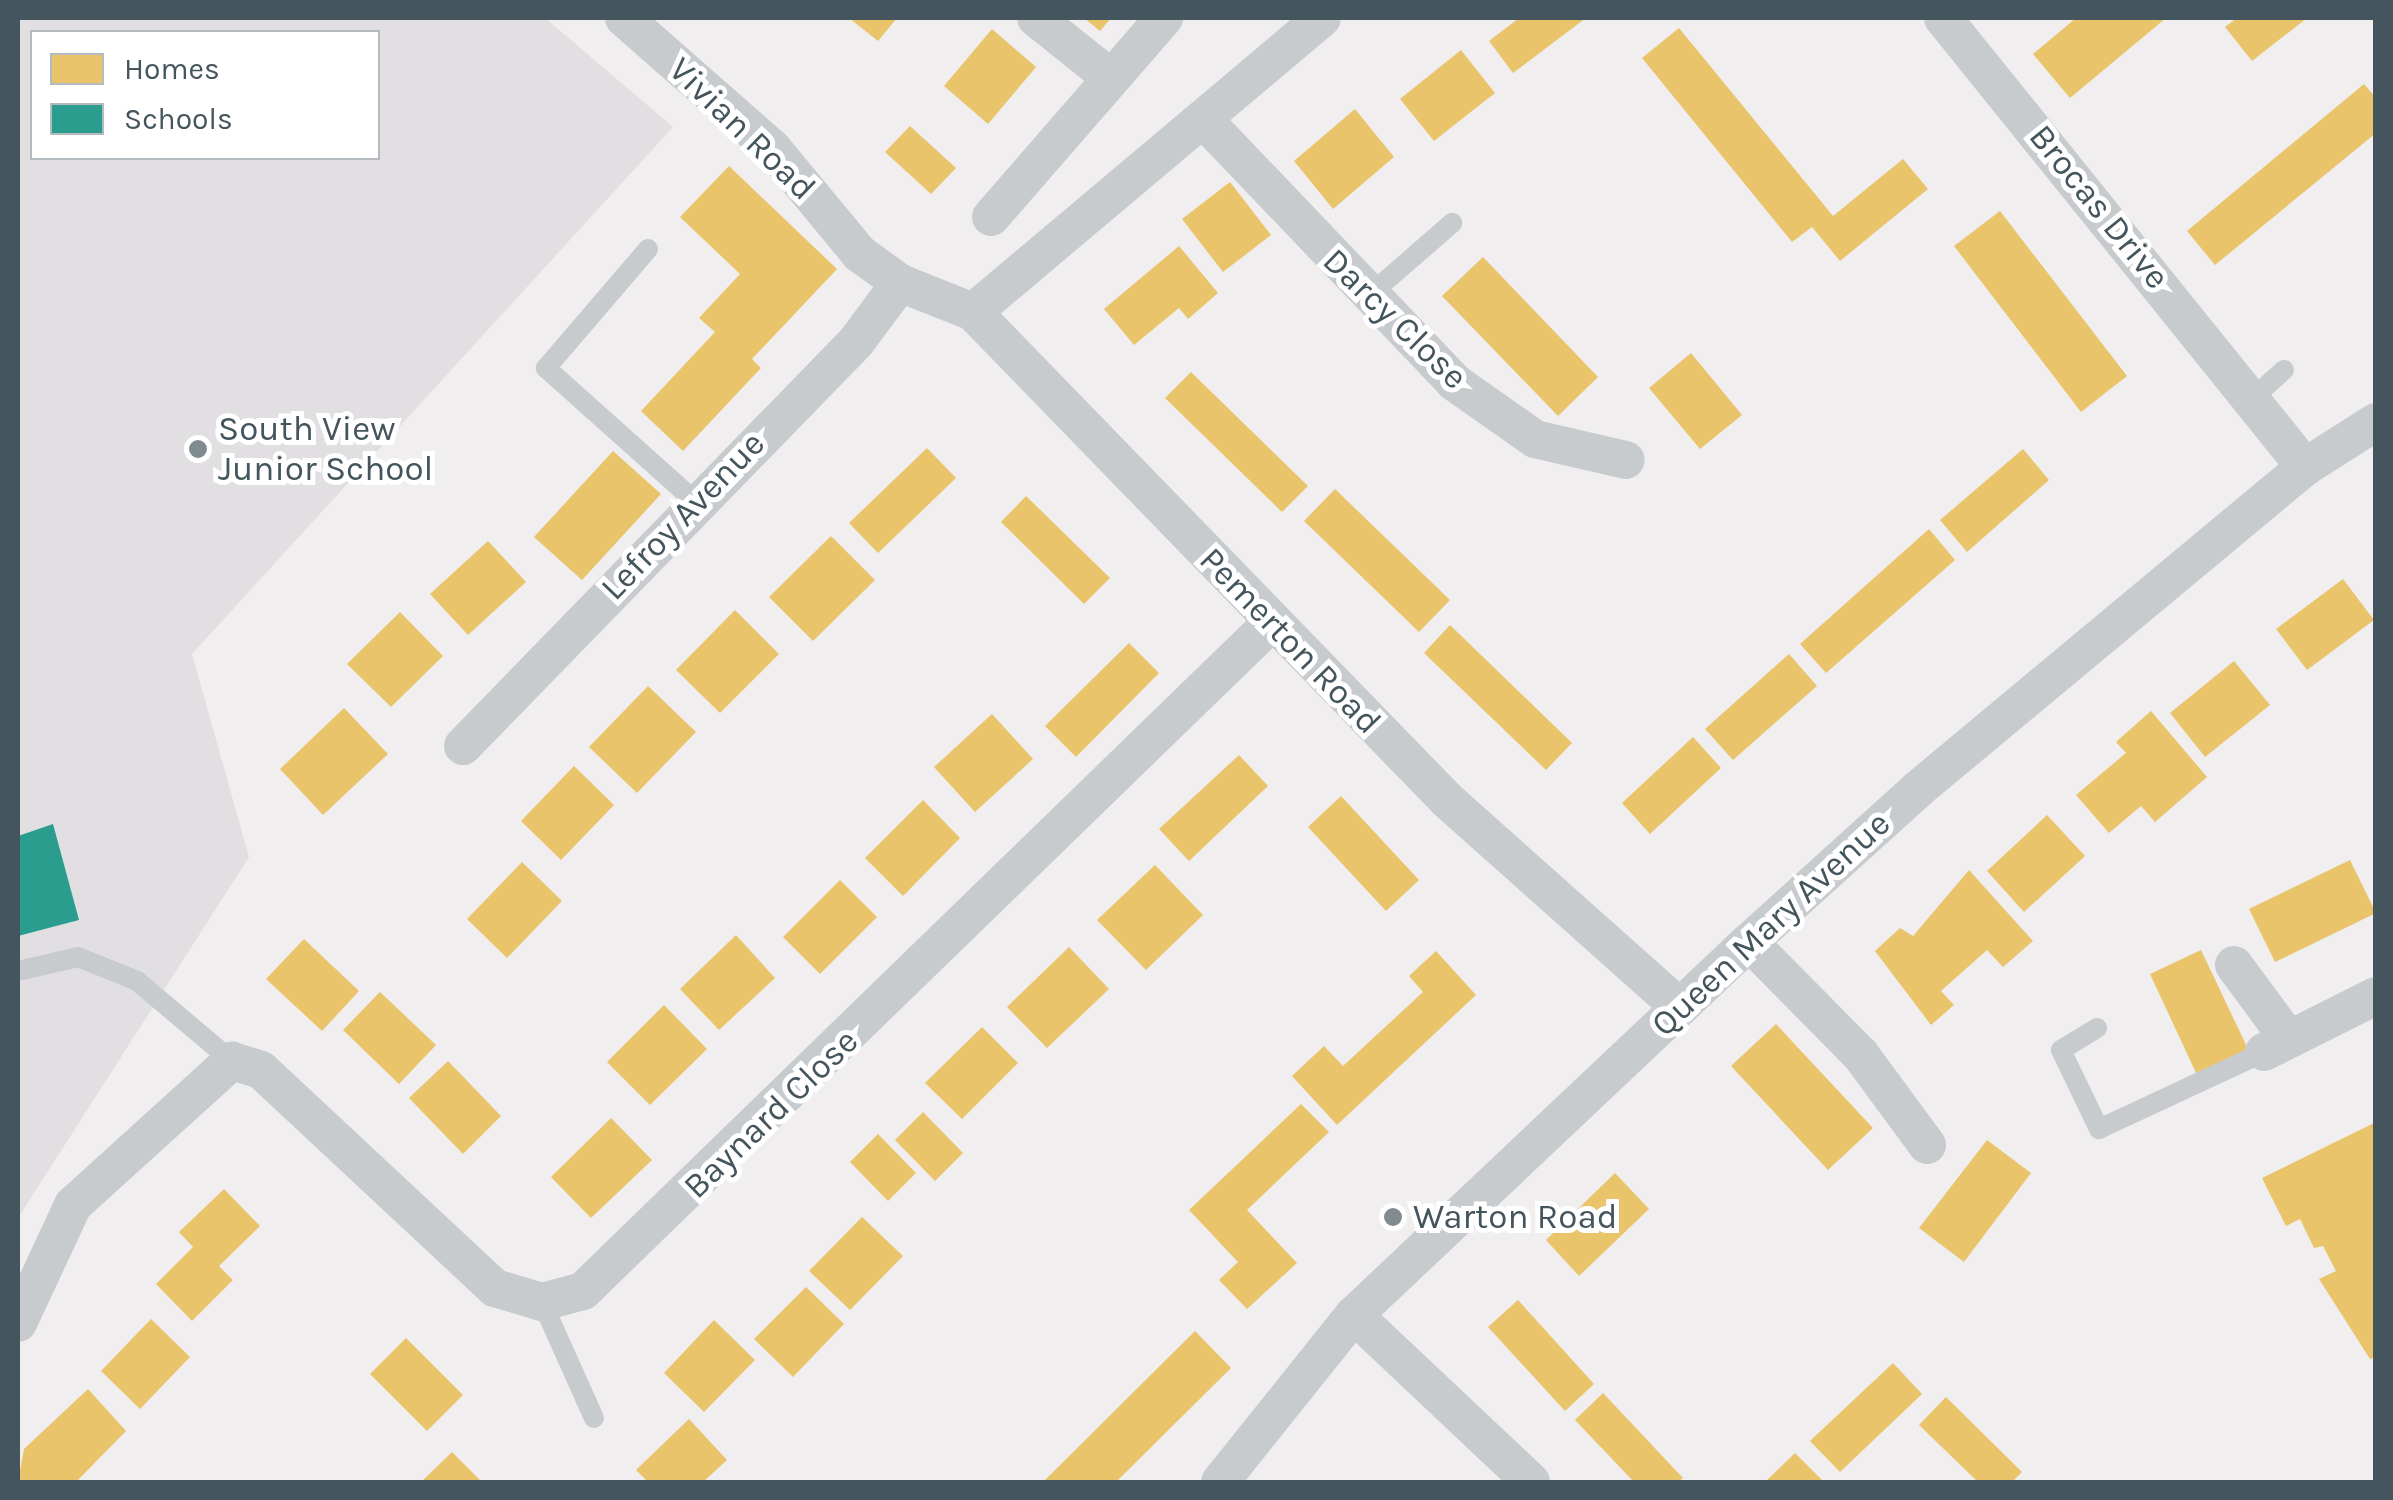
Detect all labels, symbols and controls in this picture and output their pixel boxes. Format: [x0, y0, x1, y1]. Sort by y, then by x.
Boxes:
legend [30, 30, 380, 160]
street label: Vivian Road [660, 49, 824, 209]
text: Homes [124, 51, 220, 87]
text: Schools [124, 101, 233, 137]
street label: Brocas Drive [2020, 116, 2178, 298]
street label: Darcy Close [1314, 240, 1476, 398]
place label: South View Junior School [218, 408, 433, 490]
street label: Lefroy Avenue [592, 423, 774, 609]
marker: South View Junior School [187, 438, 209, 460]
street label: Pemerton Road [1190, 539, 1390, 743]
street label: Queen Mary Avenue [1643, 803, 1899, 1045]
street label: Baynard Close [675, 1020, 867, 1208]
place label: Warton Road [1413, 1196, 1617, 1238]
marker: Warton Road [1382, 1206, 1404, 1228]

